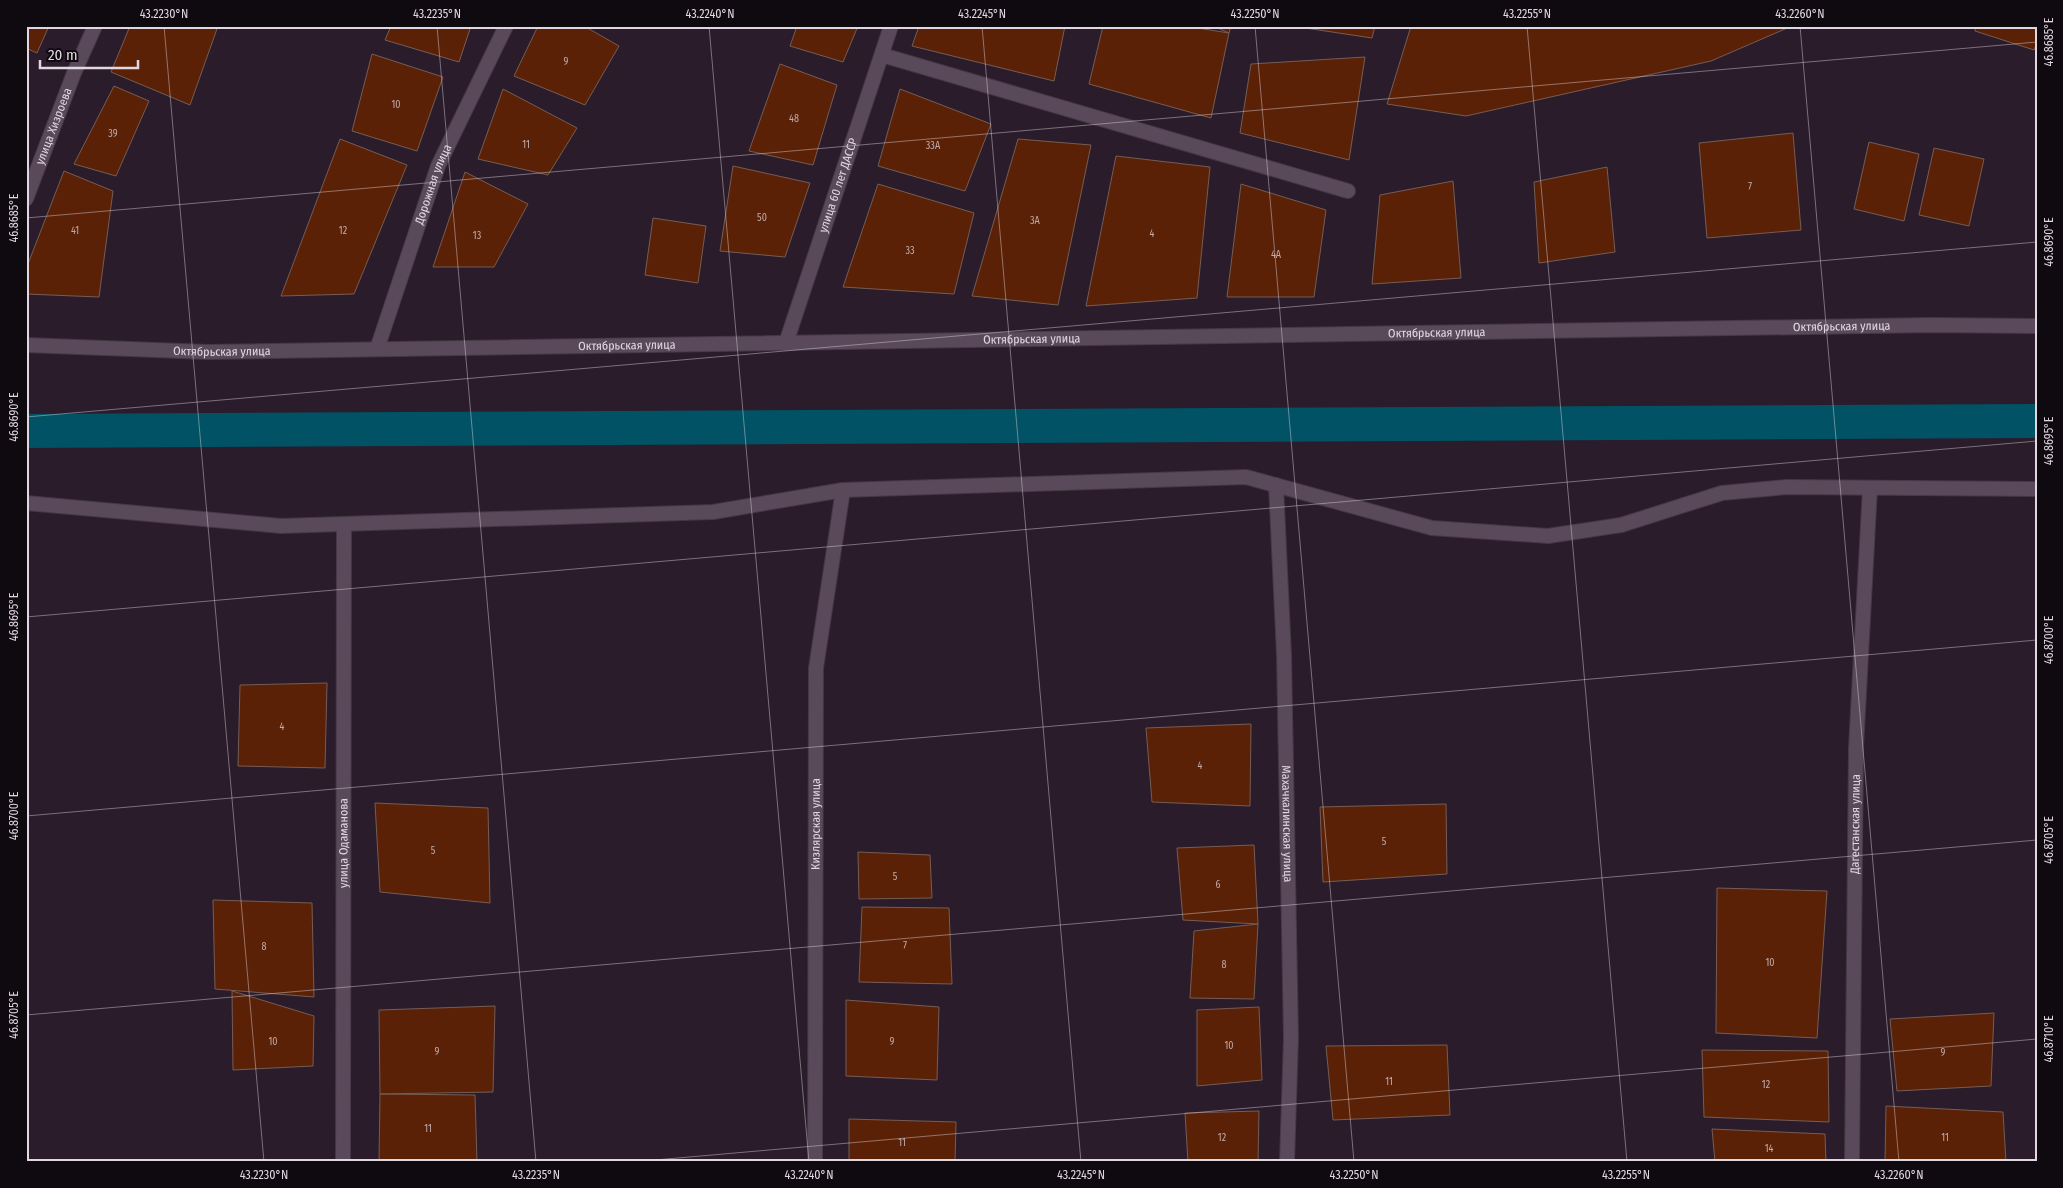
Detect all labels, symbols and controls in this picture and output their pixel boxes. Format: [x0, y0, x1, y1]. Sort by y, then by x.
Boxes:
text: 43.2230°N [140, 7, 188, 21]
text: 43.2235°N [413, 7, 461, 21]
text: 43.2240°N [686, 7, 734, 21]
text: 43.2245°N [958, 7, 1006, 21]
text: 43.2250°N [1231, 7, 1279, 21]
text: 43.2255°N [1503, 7, 1551, 21]
text: 43.2260°N [1775, 7, 1825, 21]
text: 46.8685°E [2042, 17, 2056, 66]
scale bar [40, 38, 138, 70]
text: 20 m [48, 46, 78, 64]
house number: 9 [564, 56, 569, 68]
street label: улица Хизроева [33, 86, 75, 166]
house number: 10 [391, 99, 401, 111]
house number: 48 [789, 113, 799, 125]
house number: 39 [108, 128, 118, 140]
street label: улица 60 лет ДАССР [816, 136, 860, 234]
house number: 11 [522, 139, 530, 151]
house number: 33А [926, 140, 941, 152]
street label: Дорожная улица [412, 142, 455, 227]
house number: 7 [1748, 181, 1752, 193]
text: 46.8685°E [7, 193, 21, 242]
house number: 50 [757, 212, 767, 224]
house number: 3А [1030, 215, 1041, 227]
text: 46.8690°E [2042, 217, 2056, 267]
house number: 41 [71, 225, 79, 237]
house number: 12 [339, 225, 348, 237]
house number: 4 [1150, 228, 1155, 240]
house number: 13 [473, 230, 482, 242]
house number: 33 [905, 245, 915, 257]
house number: 4А [1271, 249, 1282, 261]
street label: Октябрьская улица [1793, 319, 1891, 334]
street label: Октябрьская улица [1388, 325, 1486, 340]
street label: Октябрьская улица [983, 331, 1081, 347]
street label: Октябрьская улица [578, 338, 676, 353]
street label: Октябрьская улица [173, 344, 271, 359]
text: 46.8690°E [7, 392, 21, 442]
text: 46.8695°E [2042, 416, 2056, 465]
text: 46.8695°E [7, 592, 21, 641]
text: 46.8700°E [2042, 615, 2056, 664]
house number: 4 [280, 721, 285, 733]
house number: 4 [1198, 760, 1203, 772]
street label: Махачкалинская улица [1279, 765, 1295, 883]
street label: Дагестанская улица [1848, 774, 1863, 875]
street label: Кизлярская улица [809, 778, 823, 870]
text: 46.8700°E [7, 791, 21, 840]
street label: улица Одаманова [336, 798, 351, 888]
text: 46.8705°E [2042, 816, 2056, 864]
house number: 5 [1382, 836, 1387, 848]
house number: 5 [431, 845, 436, 857]
house number: 5 [893, 871, 898, 883]
house number: 6 [1216, 879, 1221, 891]
house number: 7 [903, 940, 907, 952]
house number: 8 [262, 941, 267, 953]
house number: 10 [1765, 957, 1775, 969]
house number: 8 [1222, 959, 1227, 971]
text: 46.8705°E [7, 991, 21, 1039]
text: 46.8710°E [2042, 1015, 2056, 1063]
house number: 10 [268, 1036, 278, 1048]
house number: 9 [890, 1036, 895, 1048]
house number: 10 [1224, 1040, 1234, 1052]
house number: 9 [435, 1046, 440, 1058]
house number: 9 [1941, 1047, 1946, 1059]
house number: 11 [1385, 1076, 1393, 1088]
house number: 12 [1762, 1079, 1771, 1091]
house number: 11 [424, 1123, 432, 1135]
house number: 12 [1218, 1132, 1227, 1144]
house number: 11 [1941, 1132, 1949, 1144]
house number: 11 [898, 1137, 906, 1149]
house number: 14 [1765, 1143, 1774, 1155]
text: 43.2230°N [240, 1168, 288, 1182]
text: 43.2235°N [512, 1168, 560, 1182]
text: 43.2240°N [785, 1168, 833, 1182]
text: 43.2245°N [1057, 1168, 1105, 1182]
text: 43.2250°N [1330, 1168, 1378, 1182]
text: 43.2255°N [1602, 1168, 1650, 1182]
text: 43.2260°N [1874, 1168, 1924, 1182]

